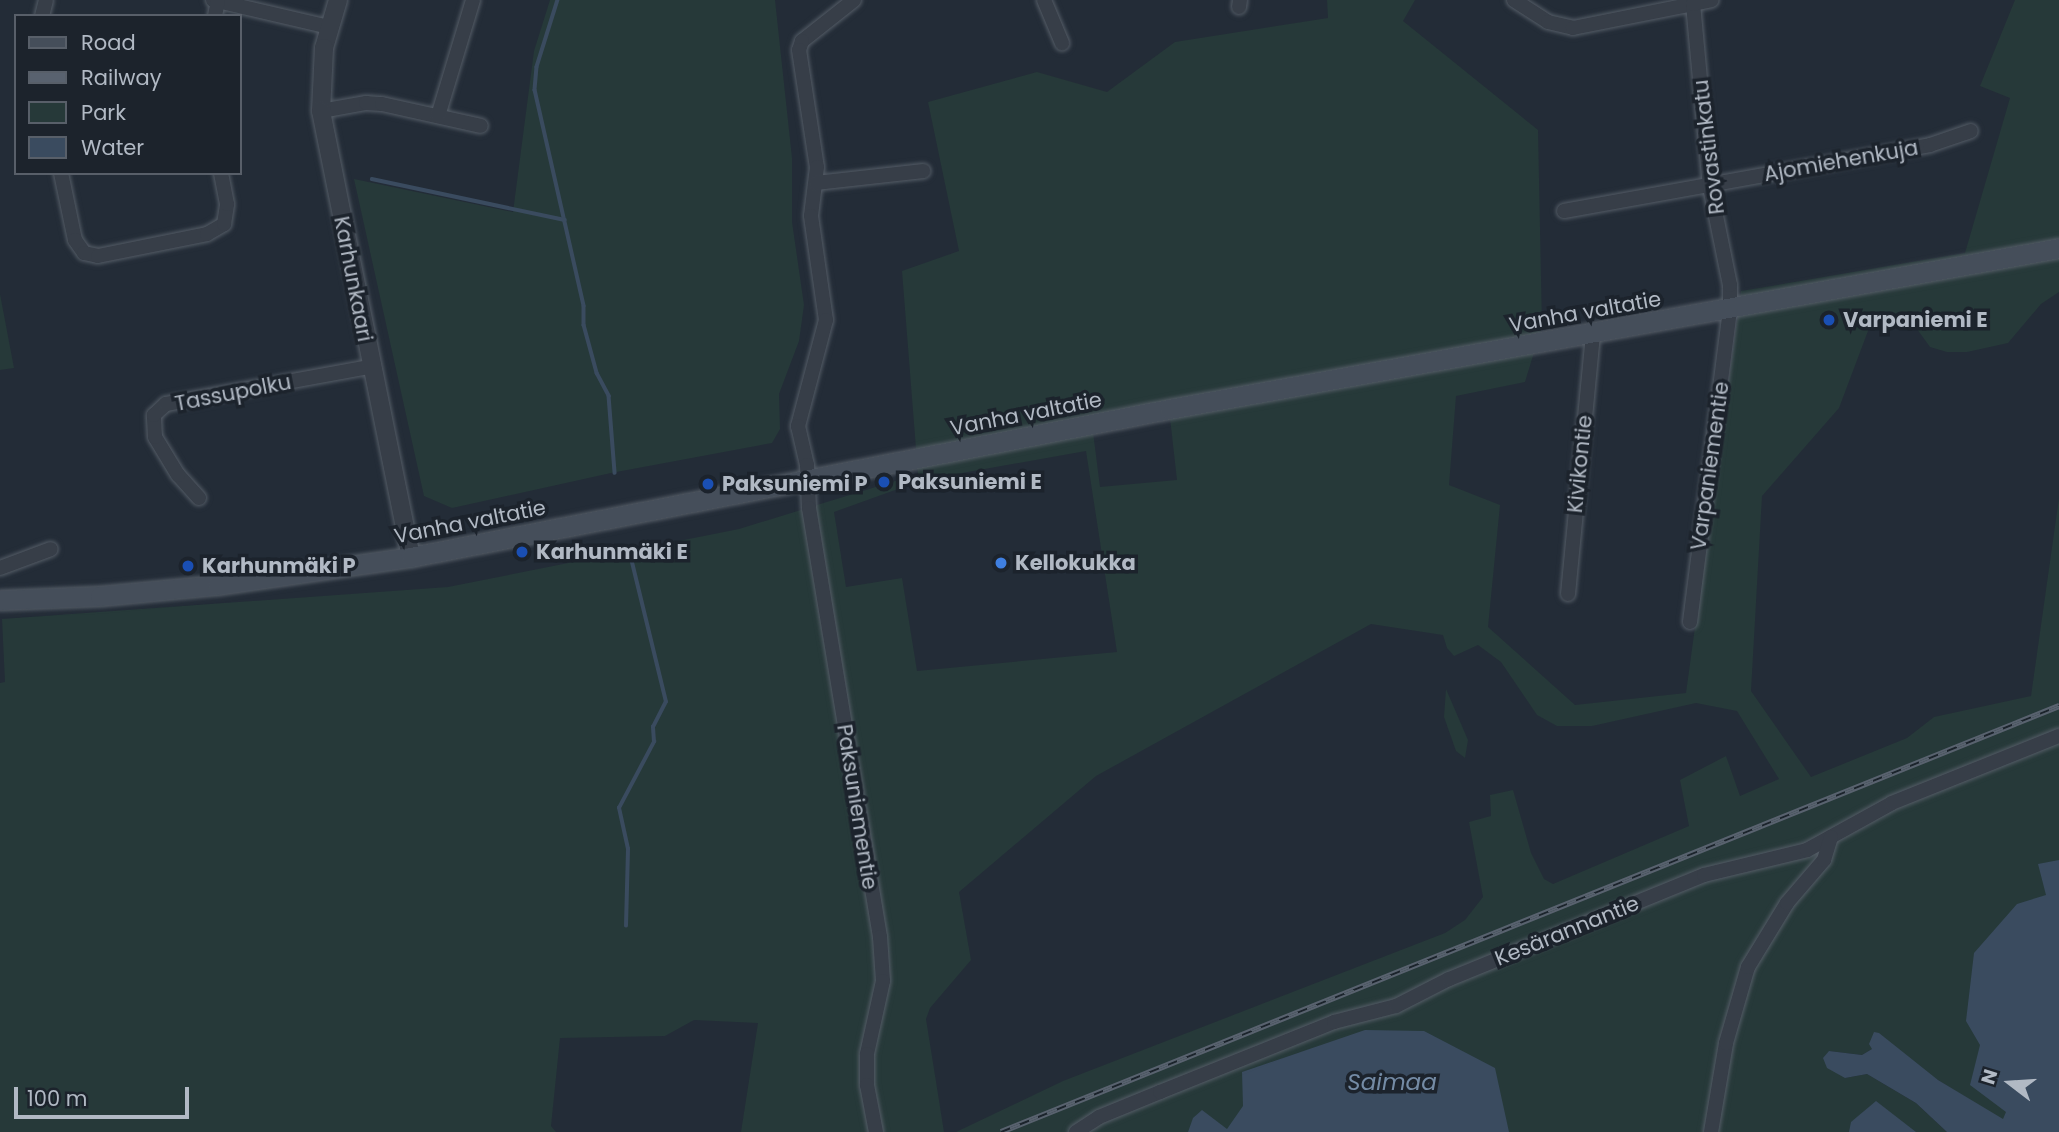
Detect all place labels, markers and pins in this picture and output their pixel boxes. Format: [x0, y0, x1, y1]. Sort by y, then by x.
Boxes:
place label: Varpaniemi E [1843, 307, 1988, 333]
marker: Varpaniemi E [1821, 312, 1837, 328]
place label: Paksuniemi E [898, 469, 1042, 495]
place label: Paksuniemi P [722, 471, 867, 497]
marker: Paksuniemi E [876, 474, 892, 490]
marker: Paksuniemi P [700, 476, 716, 492]
place label: Karhunmäki E [536, 539, 688, 565]
marker: Karhunmäki E [514, 544, 530, 560]
place label: Kellokukka [1015, 550, 1136, 576]
place label: Karhunmäki P [202, 553, 356, 579]
marker: Kellokukka [993, 555, 1009, 571]
marker: Karhunmäki P [180, 558, 196, 574]

